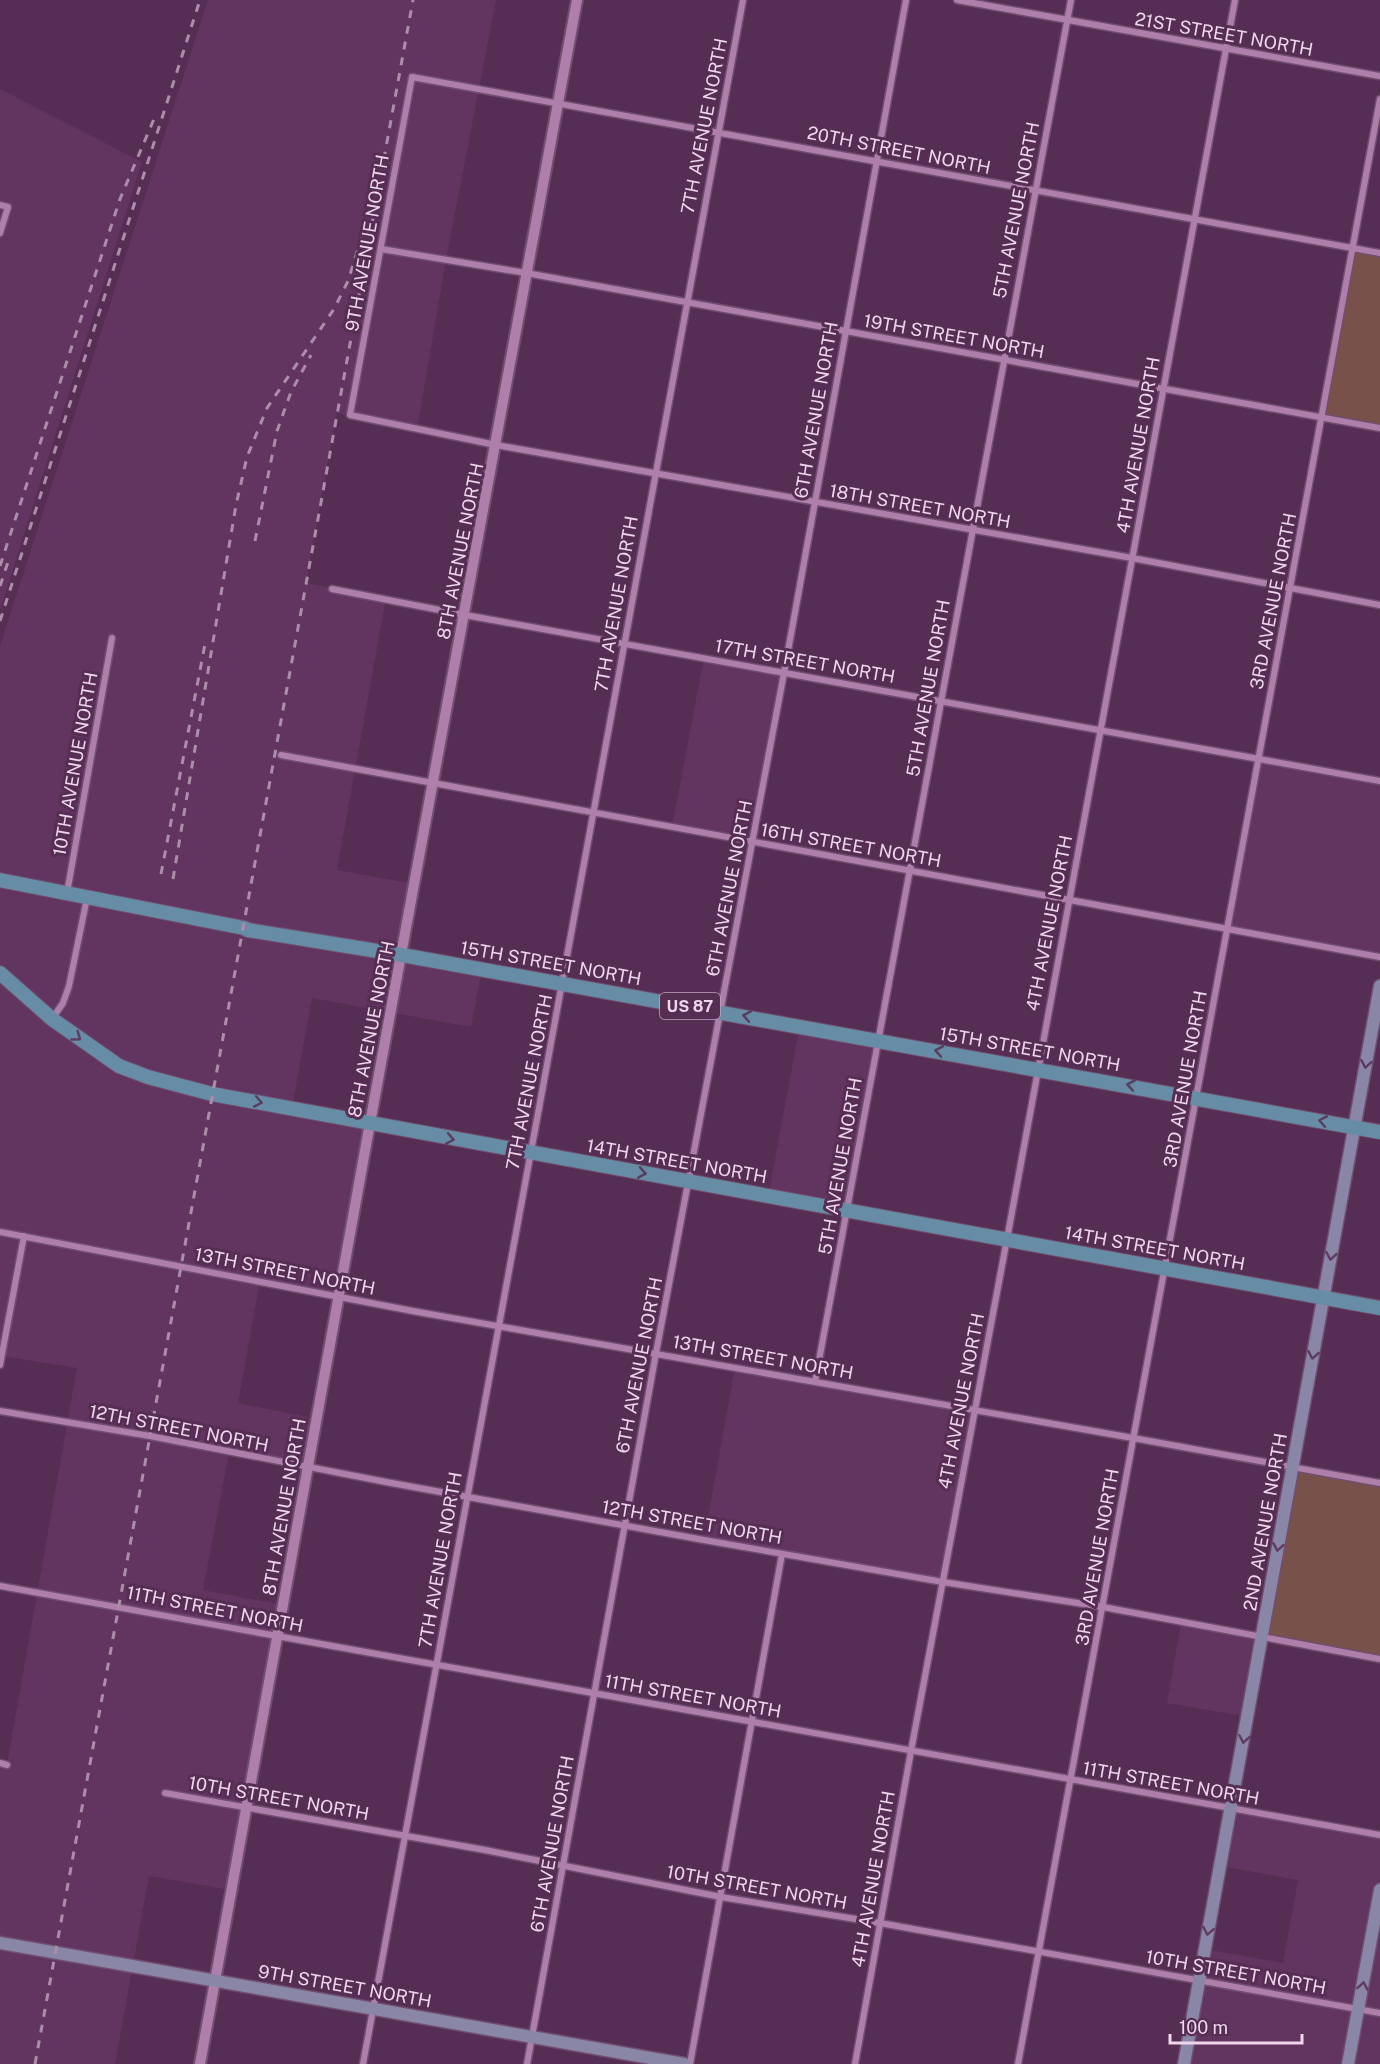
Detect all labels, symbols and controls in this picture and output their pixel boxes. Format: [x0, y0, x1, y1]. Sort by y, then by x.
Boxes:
street label: 21ST STREET NORTH [1133, 8, 1315, 60]
street label: 7TH AVENUE NORTH [677, 36, 731, 216]
street label: 5TH AVENUE NORTH [989, 120, 1043, 300]
street label: 20TH STREET NORTH [806, 122, 992, 178]
street label: 9TH AVENUE NORTH [341, 153, 393, 333]
street label: 19TH STREET NORTH [862, 310, 1046, 362]
street label: 6TH AVENUE NORTH [790, 320, 842, 500]
street label: 4TH AVENUE NORTH [1112, 355, 1164, 535]
street label: 8TH AVENUE NORTH [433, 461, 487, 641]
street label: 18TH STREET NORTH [828, 480, 1012, 532]
street label: 3RD AVENUE NORTH [1246, 511, 1300, 691]
street label: 7TH AVENUE NORTH [590, 514, 642, 694]
street label: 5TH AVENUE NORTH [902, 598, 954, 778]
street label: 17TH STREET NORTH [713, 635, 897, 687]
street label: 10TH AVENUE NORTH [48, 670, 102, 858]
street label: 6TH AVENUE NORTH [702, 798, 756, 978]
street label: 16TH STREET NORTH [759, 819, 943, 871]
street label: 4TH AVENUE NORTH [1022, 833, 1076, 1013]
street label: 15TH STREET NORTH [459, 937, 643, 989]
street label: 8TH AVENUE NORTH [344, 939, 398, 1119]
street label: 3RD AVENUE NORTH [1159, 989, 1211, 1169]
street label: 7TH AVENUE NORTH [502, 992, 556, 1172]
road number: US 87 [660, 993, 720, 1019]
one-way arrow [742, 1010, 752, 1023]
street label: 15TH STREET NORTH [938, 1023, 1122, 1075]
one-way arrow [70, 1030, 81, 1041]
one-way arrow [934, 1045, 944, 1058]
one-way arrow [1360, 1059, 1373, 1069]
street label: 5TH AVENUE NORTH [814, 1076, 866, 1256]
one-way arrow [1126, 1080, 1135, 1092]
one-way arrow [253, 1095, 263, 1108]
one-way arrow [1318, 1115, 1328, 1128]
one-way arrow [444, 1132, 454, 1145]
street label: 14TH STREET NORTH [585, 1135, 769, 1187]
one-way arrow [636, 1166, 646, 1179]
street label: 14TH STREET NORTH [1063, 1222, 1247, 1274]
street label: 13TH STREET NORTH [193, 1243, 377, 1299]
one-way arrow [1325, 1250, 1338, 1260]
street label: 6TH AVENUE NORTH [612, 1275, 666, 1455]
street label: 4TH AVENUE NORTH [934, 1311, 988, 1491]
street label: 13TH STREET NORTH [671, 1331, 855, 1383]
one-way arrow [1307, 1350, 1320, 1360]
street label: 12TH STREET NORTH [87, 1400, 271, 1456]
street label: 8TH AVENUE NORTH [258, 1417, 310, 1597]
street label: 2ND AVENUE NORTH [1239, 1431, 1291, 1613]
street label: 3RD AVENUE NORTH [1071, 1467, 1123, 1647]
street label: 7TH AVENUE NORTH [414, 1470, 466, 1650]
street label: 12TH STREET NORTH [600, 1496, 784, 1548]
one-way arrow [1273, 1542, 1285, 1552]
street label: 11TH STREET NORTH [125, 1582, 305, 1636]
street label: 11TH STREET NORTH [603, 1670, 783, 1722]
one-way arrow [1238, 1733, 1251, 1743]
street label: 6TH AVENUE NORTH [526, 1754, 578, 1934]
street label: 11TH STREET NORTH [1081, 1757, 1261, 1809]
street label: 10TH STREET NORTH [187, 1772, 371, 1824]
street label: 4TH AVENUE NORTH [847, 1789, 899, 1969]
street label: 10TH STREET NORTH [665, 1861, 849, 1913]
one-way arrow [1203, 1926, 1215, 1935]
street label: 10TH STREET NORTH [1144, 1946, 1328, 1998]
street label: 9TH STREET NORTH [257, 1960, 433, 2012]
one-way arrow [1356, 1981, 1369, 1991]
scale bar [1170, 2007, 1302, 2045]
text: 100 m [1179, 2017, 1228, 2038]

